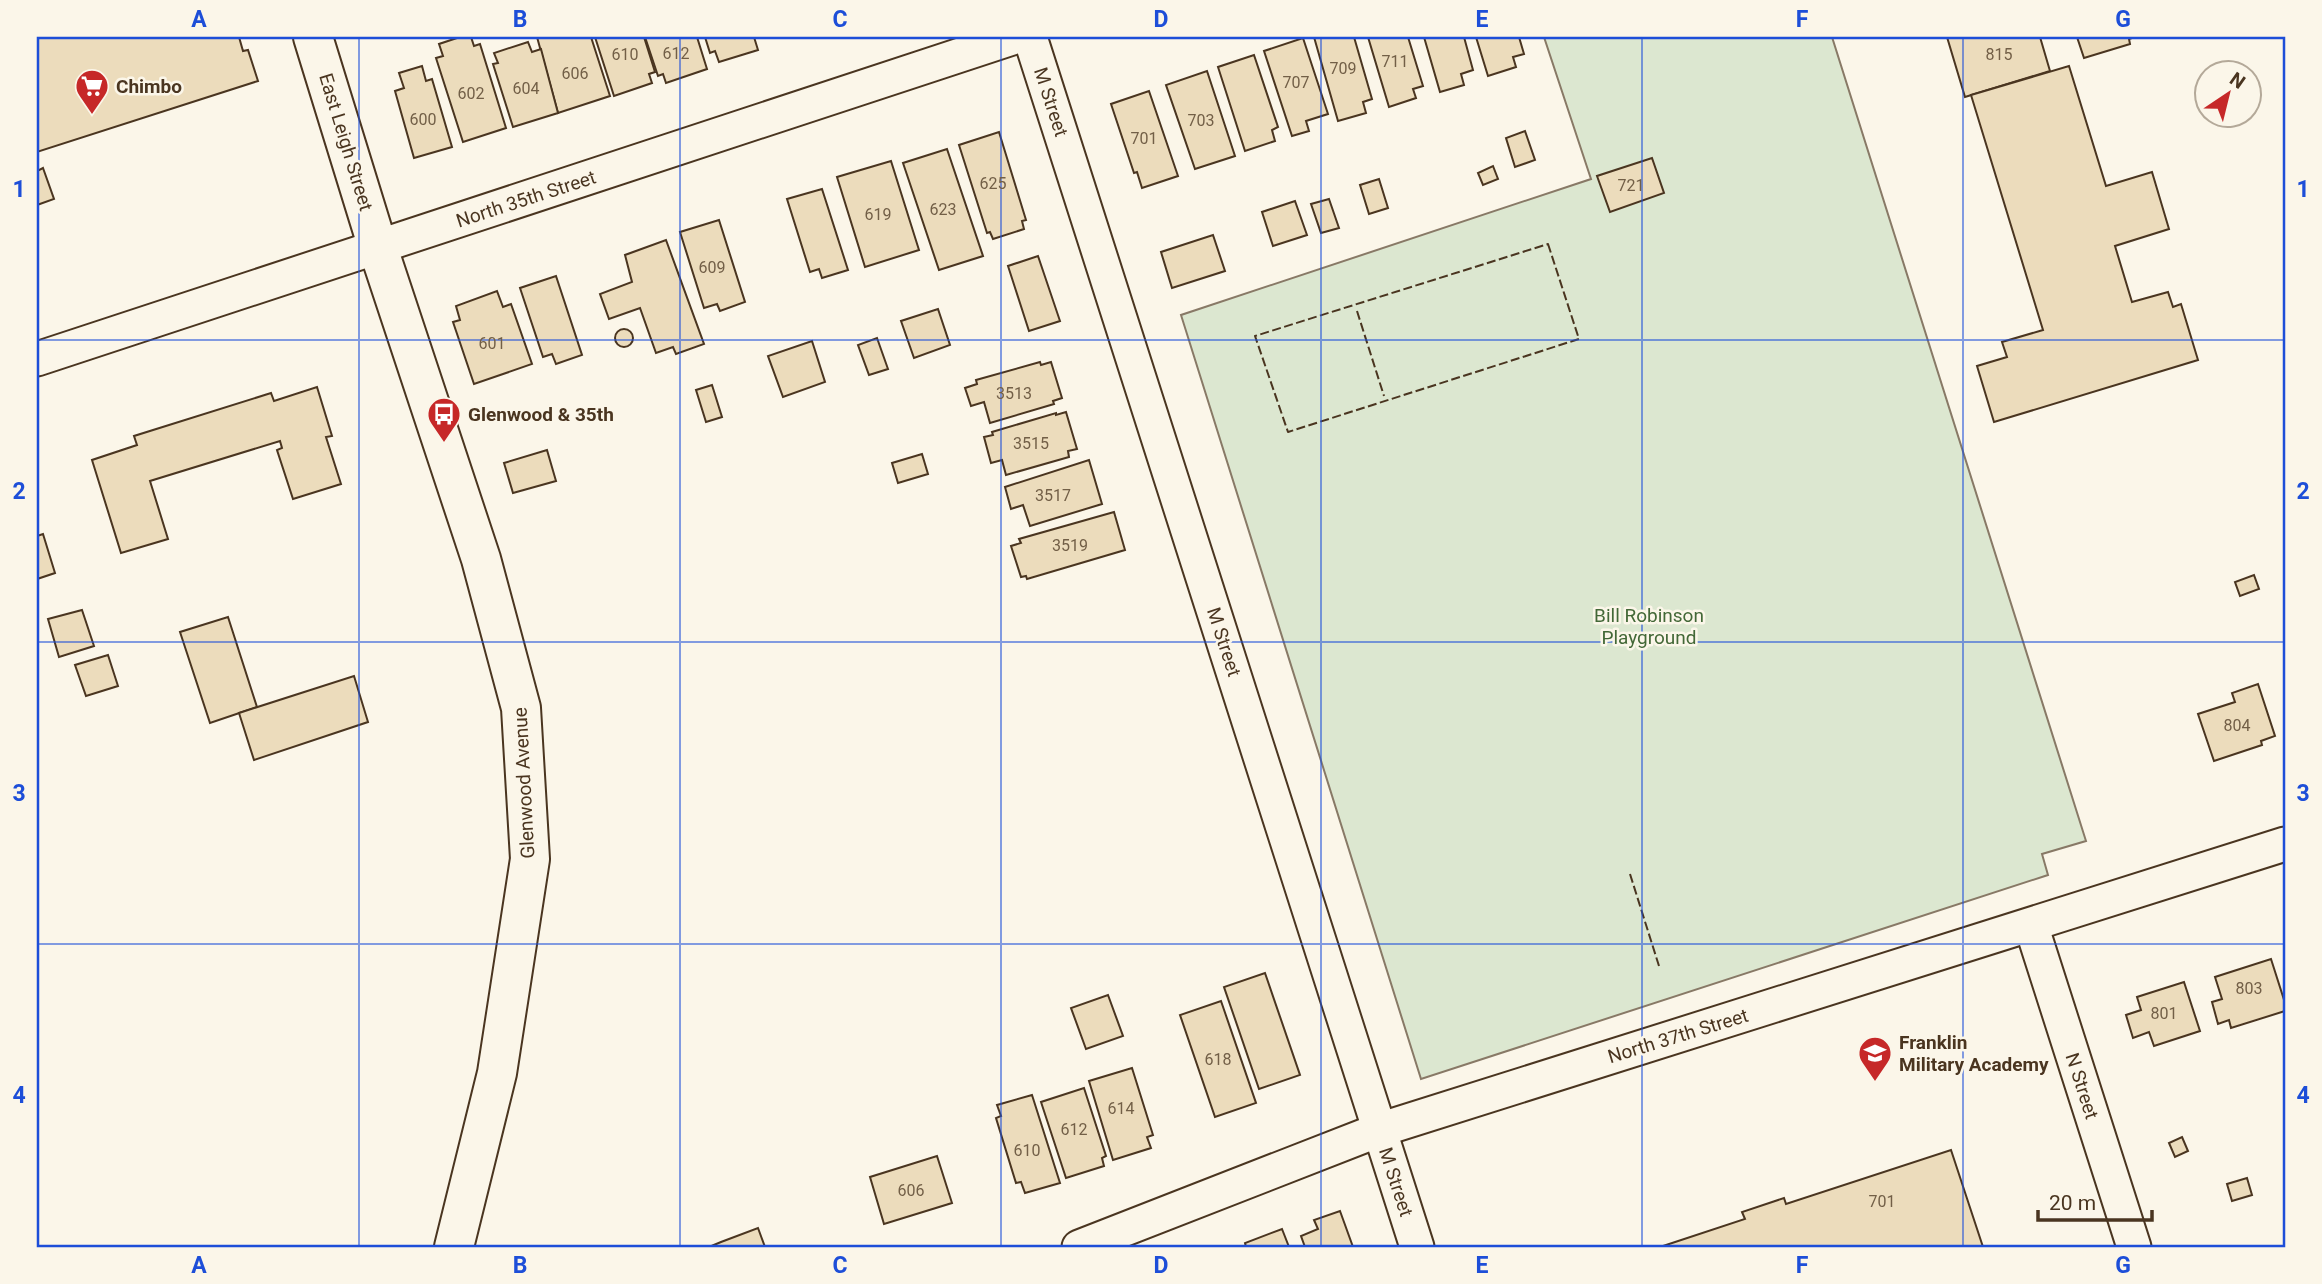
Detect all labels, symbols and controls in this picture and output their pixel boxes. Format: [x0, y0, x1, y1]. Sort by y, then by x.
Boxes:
text: A [191, 6, 207, 33]
text: B [513, 6, 527, 33]
text: C [832, 6, 848, 33]
text: D [1154, 6, 1168, 33]
text: E [1476, 6, 1489, 33]
text: F [1796, 6, 1809, 33]
text: G [2115, 6, 2131, 33]
house number: 612 [663, 44, 689, 63]
house number: 610 [612, 45, 638, 64]
house number: 815 [1986, 45, 2012, 64]
house number: 711 [1382, 52, 1408, 71]
house number: 709 [1330, 59, 1356, 78]
north arrow [2192, 60, 2262, 130]
house number: 606 [562, 64, 588, 83]
street label: M Street [1029, 64, 1073, 140]
supermarket icon: Chimbo [73, 67, 111, 116]
text: N [2225, 67, 2250, 94]
street label: East Leigh Street [314, 70, 378, 214]
house number: 707 [1283, 73, 1309, 92]
place label: Chimbo [116, 75, 182, 98]
house number: 604 [513, 79, 539, 98]
house number: 602 [458, 84, 484, 103]
house number: 600 [410, 110, 436, 129]
house number: 703 [1188, 111, 1214, 130]
house number: 701 [1131, 129, 1157, 148]
street label: North 35th Street [453, 166, 599, 232]
house number: 625 [980, 174, 1006, 193]
text: 1 [12, 176, 26, 203]
house number: 721 [1618, 176, 1644, 195]
text: 1 [2296, 176, 2310, 203]
house number: 623 [930, 200, 956, 219]
house number: 619 [865, 205, 891, 224]
house number: 609 [699, 258, 725, 277]
house number: 601 [479, 334, 505, 353]
house number: 3513 [996, 384, 1032, 403]
bus stop icon: Glenwood & 35th [425, 395, 463, 444]
place label: Glenwood & 35th [468, 403, 614, 426]
house number: 3515 [1013, 434, 1049, 453]
text: 2 [12, 478, 26, 505]
text: 2 [2296, 478, 2310, 505]
house number: 3517 [1035, 486, 1071, 505]
house number: 3519 [1052, 536, 1088, 555]
street label: M Street [1202, 604, 1246, 680]
park label: Bill Robinson Playground [1594, 604, 1704, 649]
street label: Glenwood Avenue [509, 707, 539, 859]
house number: 804 [2224, 716, 2250, 735]
text: 3 [12, 780, 26, 807]
text: 3 [2296, 780, 2310, 807]
house number: 803 [2236, 979, 2262, 998]
street label: North 37th Street [1605, 1004, 1751, 1068]
house number: 801 [2151, 1004, 2177, 1023]
place label: Franklin Military Academy [1899, 1031, 2049, 1076]
school or university icon: Franklin Military Academy [1856, 1034, 1894, 1083]
house number: 618 [1205, 1050, 1231, 1069]
street label: N Street [2060, 1050, 2104, 1122]
text: 4 [12, 1082, 26, 1109]
text: 4 [2296, 1082, 2310, 1109]
house number: 614 [1108, 1099, 1134, 1118]
house number: 612 [1061, 1120, 1087, 1139]
house number: 610 [1014, 1141, 1040, 1160]
street label: M Street [1374, 1144, 1418, 1220]
scale bar [2038, 1179, 2152, 1223]
house number: 606 [898, 1181, 924, 1200]
text: 20 m [2049, 1191, 2096, 1215]
house number: 701 [1869, 1192, 1895, 1211]
text: A [191, 1252, 207, 1279]
text: B [513, 1252, 527, 1279]
text: C [832, 1252, 848, 1279]
text: D [1154, 1252, 1168, 1279]
text: E [1476, 1252, 1489, 1279]
text: F [1796, 1252, 1809, 1279]
text: G [2115, 1252, 2131, 1279]

